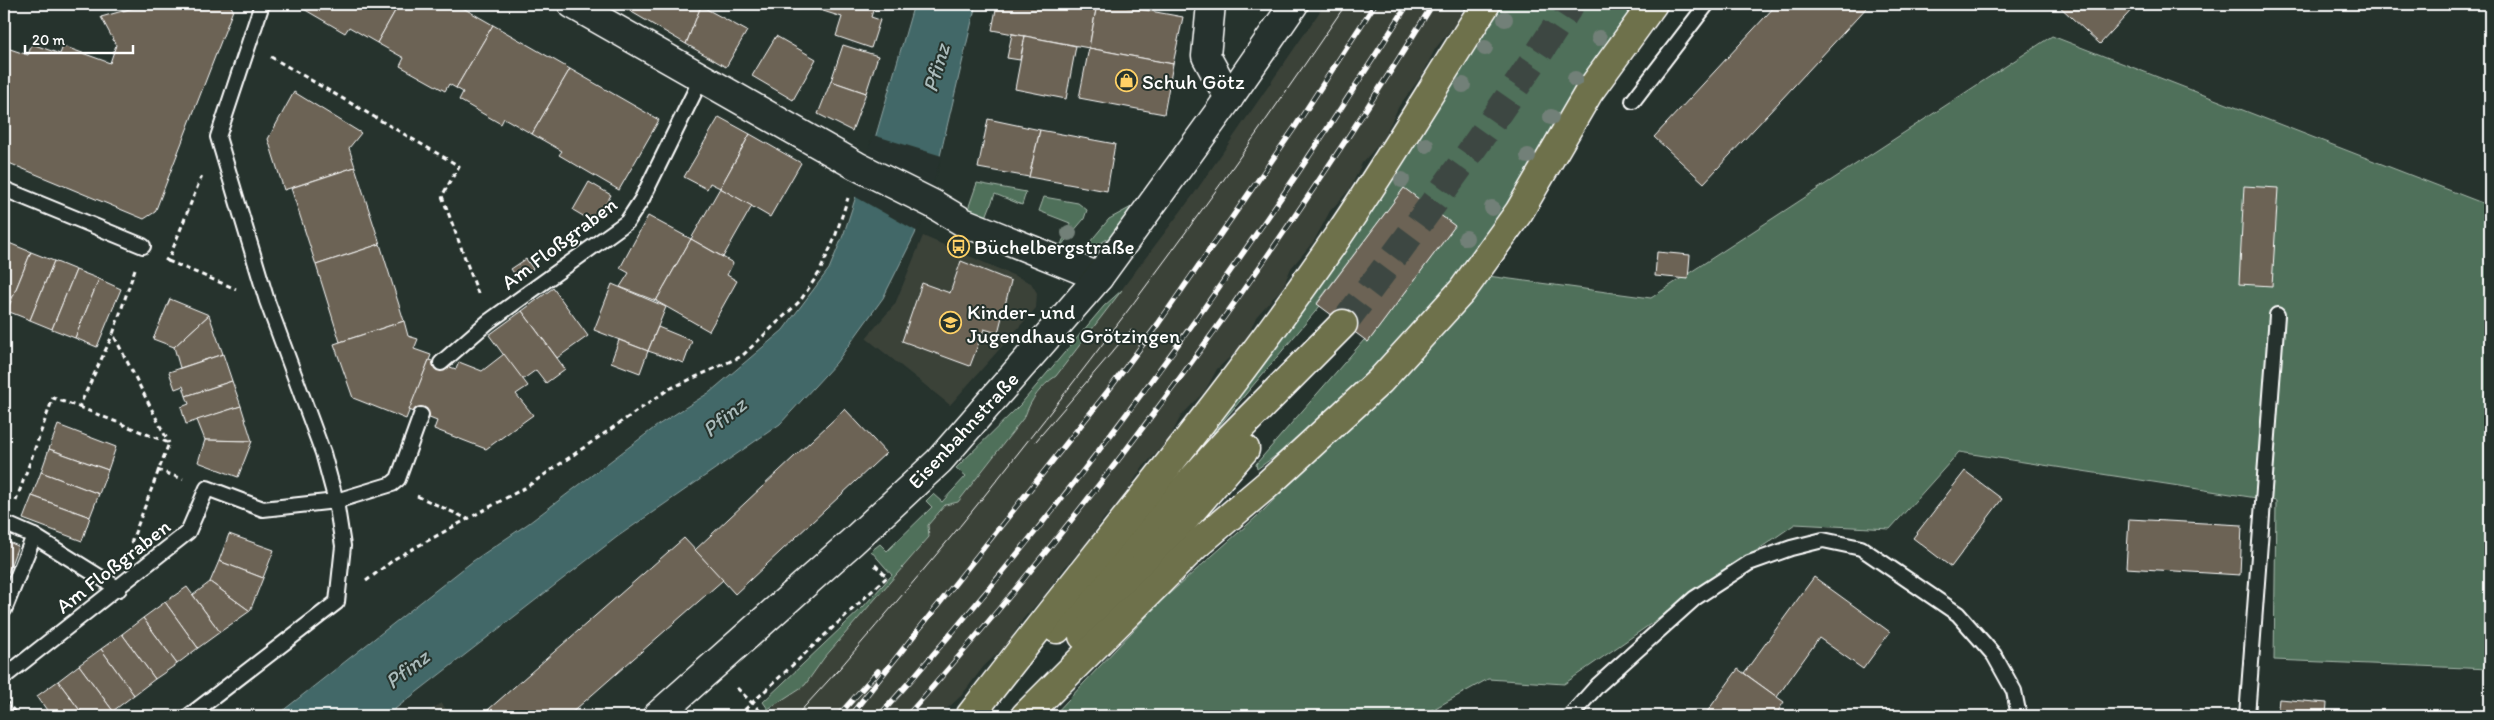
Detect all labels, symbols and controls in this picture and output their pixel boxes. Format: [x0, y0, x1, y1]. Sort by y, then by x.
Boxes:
scale bar [25, 22, 132, 54]
text: 20 m [32, 31, 66, 49]
water label: Pfinz [916, 39, 956, 95]
shop icon: Schuh Götz [1114, 69, 1138, 93]
place label: Schuh Götz [1142, 69, 1245, 94]
street label: Am Floßgraben [496, 191, 622, 295]
bus stop icon: Büchelbergstraße [946, 234, 970, 258]
place label: Büchelbergstraße [974, 234, 1135, 259]
place label: Kinder- und Jugendhaus Grötzingen [967, 299, 1180, 348]
school or university icon: Kinder- und Jugendhaus Grötzingen [939, 311, 963, 335]
street label: Eisenbahnstraße [902, 366, 1024, 494]
water label: Pfinz [696, 390, 753, 443]
street label: Am Floßgraben [51, 513, 175, 619]
water label: Pfinz [379, 642, 436, 695]

